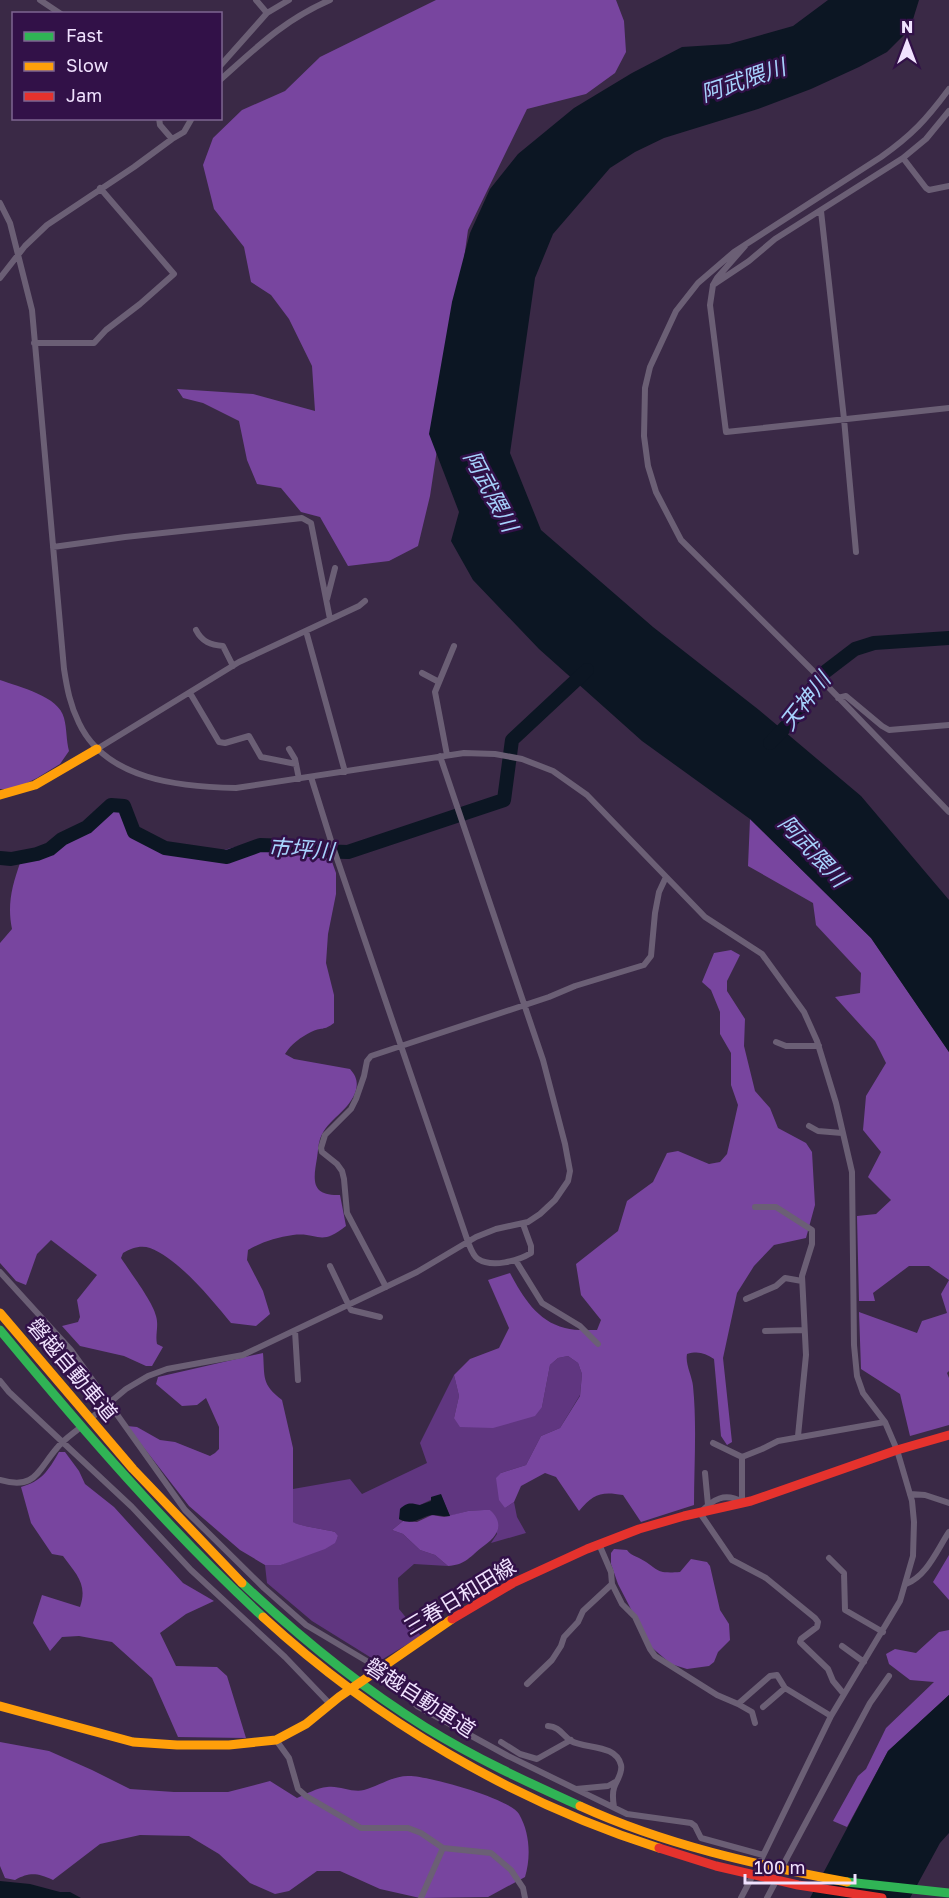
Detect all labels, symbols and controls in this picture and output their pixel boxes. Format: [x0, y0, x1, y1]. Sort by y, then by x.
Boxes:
legend [12, 12, 222, 120]
north arrow [877, 12, 937, 72]
text: N [901, 17, 913, 37]
text: Fast [66, 24, 103, 46]
water label: 阿武隈川 [697, 52, 791, 107]
text: Slow [66, 54, 109, 76]
text: Jam [66, 84, 102, 106]
water label: 阿武隈川 [459, 446, 525, 538]
water label: 天神川 [774, 665, 837, 735]
water label: 阿武隈川 [773, 809, 855, 894]
water label: 市坪川 [267, 833, 337, 864]
street label: 磐越自動車道 [22, 1313, 123, 1426]
street label: 三春日和田線 [399, 1553, 520, 1640]
street label: 磐越自動車道 [361, 1652, 480, 1742]
scale bar [745, 1847, 854, 1885]
text: 100 m [754, 1856, 805, 1878]

